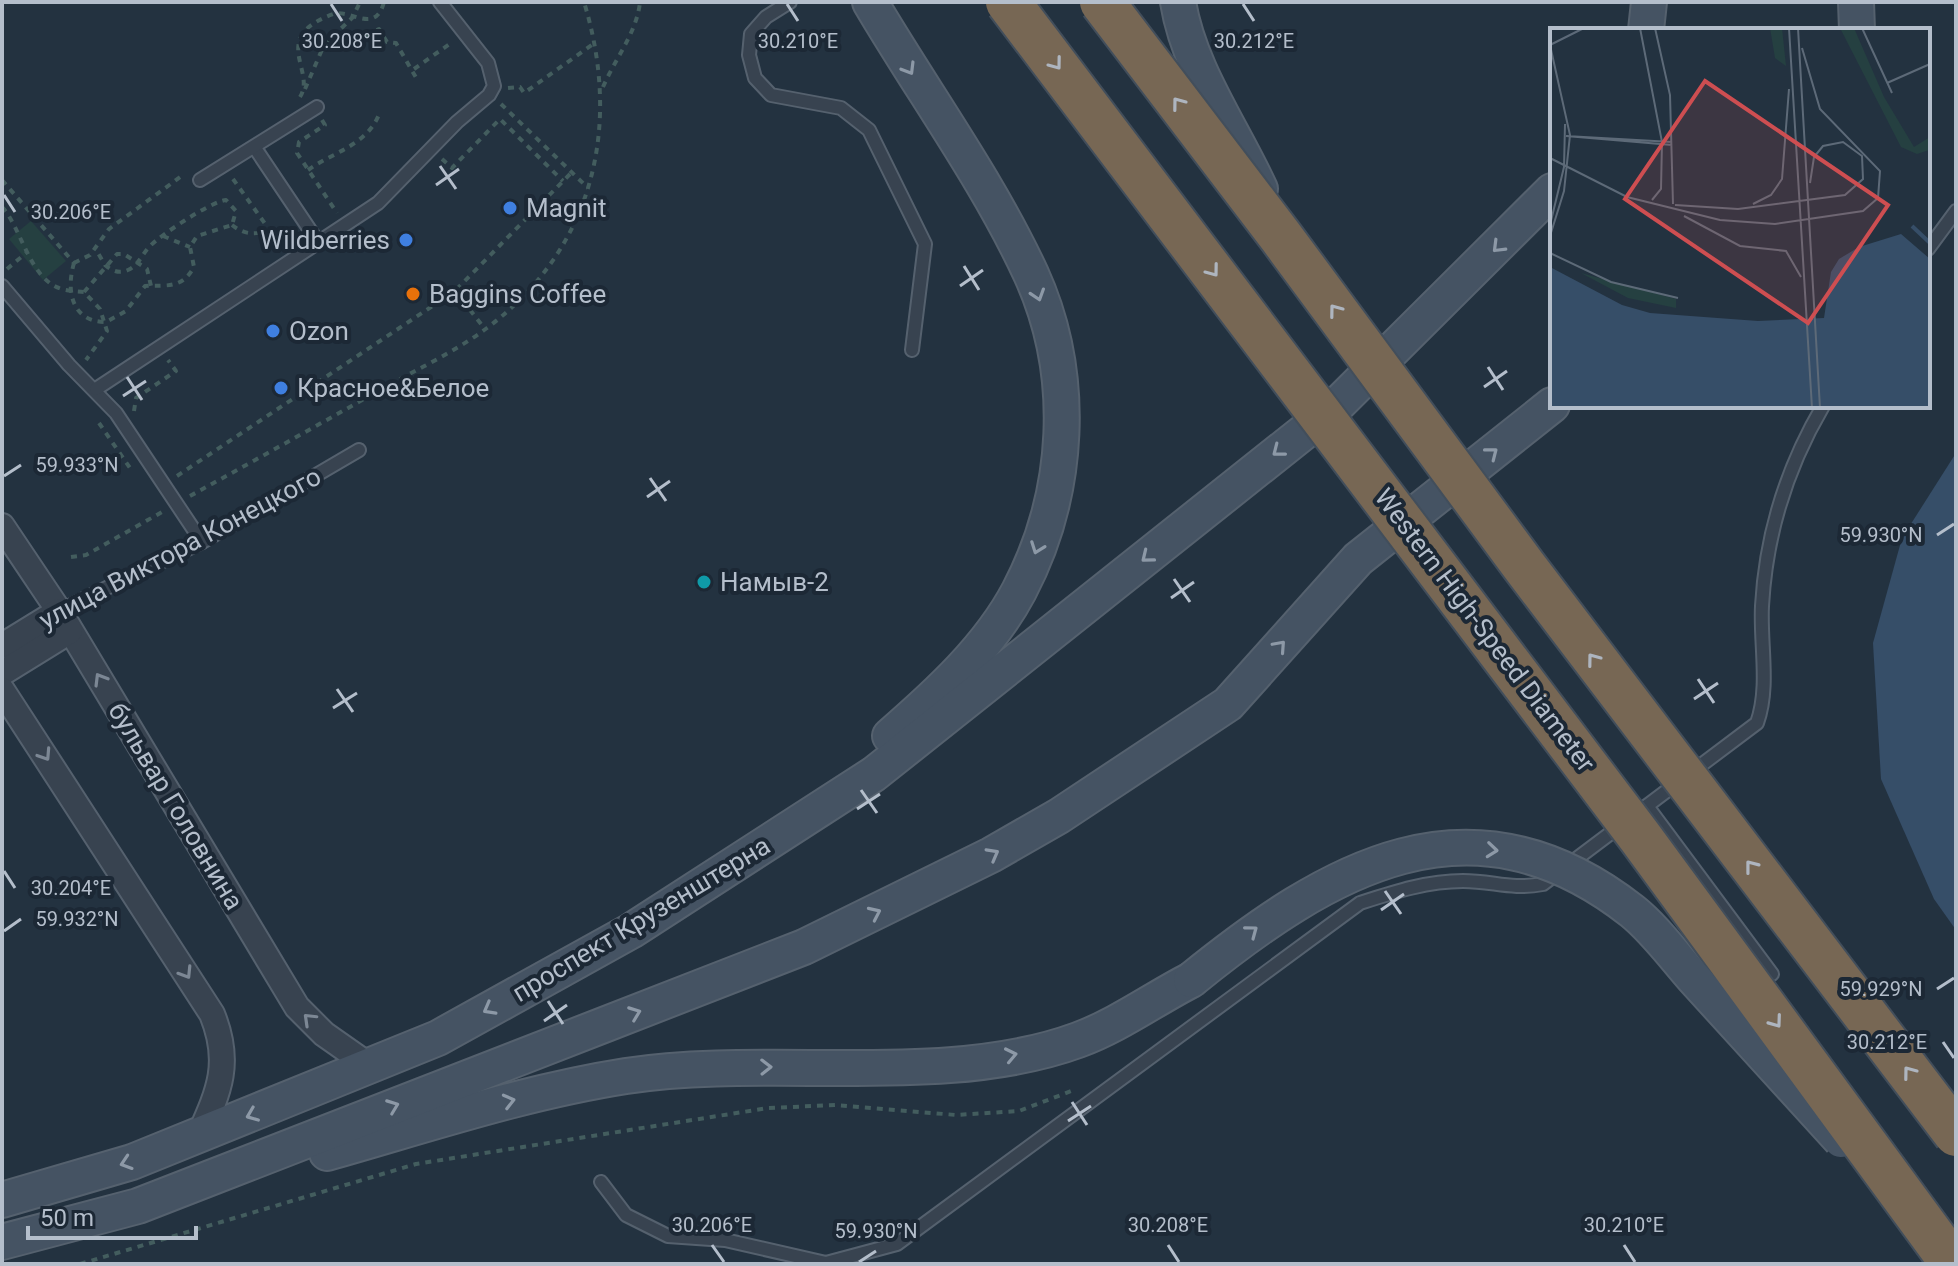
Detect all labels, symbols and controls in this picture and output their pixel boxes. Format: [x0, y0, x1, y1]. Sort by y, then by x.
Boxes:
inset map [1550, 28, 1930, 408]
text: 30.208°E [302, 29, 382, 53]
text: 30.210°E [758, 29, 838, 53]
text: 30.212°E [1214, 29, 1294, 53]
one-way arrow [1046, 55, 1060, 70]
one-way arrow [900, 60, 915, 75]
one-way arrow [1174, 97, 1188, 111]
place label: Magnit [526, 193, 607, 223]
marker: Magnit [501, 199, 519, 217]
text: 30.206°E [31, 200, 111, 224]
place label: Wildberries [260, 225, 390, 255]
marker: Wildberries [397, 231, 415, 249]
one-way arrow [1493, 238, 1507, 252]
one-way arrow [1204, 262, 1218, 276]
place label: Baggins Coffee [429, 279, 606, 309]
marker: Baggins Coffee [404, 285, 422, 303]
one-way arrow [1028, 287, 1044, 301]
one-way arrow [1330, 304, 1345, 319]
place label: Ozon [289, 316, 349, 346]
marker: Ozon [264, 322, 282, 340]
place label: Красное&Белое [297, 373, 489, 403]
marker: Красное&Белое [272, 379, 290, 397]
one-way arrow [1272, 442, 1287, 456]
one-way arrow [1483, 448, 1497, 463]
text: 59.933°N [35, 453, 119, 477]
street label: улица Виктора Конецкого [34, 461, 326, 635]
street label: Western High-Speed Diameter [1369, 483, 1601, 778]
text: 59.930°N [1839, 523, 1923, 547]
one-way arrow [1030, 540, 1047, 554]
one-way arrow [1142, 547, 1156, 562]
place label: Намыв-2 [720, 567, 829, 597]
marker: Намыв-2 [695, 573, 713, 591]
one-way arrow [1271, 641, 1285, 655]
one-way arrow [1589, 653, 1603, 668]
one-way arrow [94, 673, 109, 688]
street label: бульвар Головнина [102, 697, 250, 915]
one-way arrow [36, 746, 51, 760]
street label: проспект Крузенштерна [507, 830, 775, 1008]
one-way arrow [1486, 841, 1499, 858]
one-way arrow [984, 848, 998, 864]
one-way arrow [1746, 860, 1760, 875]
text: 30.204°E [31, 876, 111, 900]
text: 59.932°N [35, 907, 119, 931]
one-way arrow [867, 907, 882, 923]
one-way arrow [1243, 926, 1258, 941]
one-way arrow [176, 964, 192, 979]
text: 59.929°N [1839, 977, 1923, 1001]
one-way arrow [483, 1000, 498, 1015]
one-way arrow [627, 1006, 641, 1023]
one-way arrow [1766, 1013, 1781, 1028]
one-way arrow [304, 1014, 318, 1029]
text: 30.212°E [1847, 1030, 1927, 1054]
one-way arrow [1004, 1047, 1017, 1064]
one-way arrow [760, 1058, 773, 1075]
one-way arrow [1905, 1066, 1919, 1081]
one-way arrow [501, 1093, 515, 1110]
one-way arrow [385, 1099, 399, 1116]
one-way arrow [246, 1105, 260, 1122]
one-way arrow [119, 1154, 133, 1170]
scale bar [28, 1190, 196, 1240]
text: 50 m [40, 1204, 94, 1232]
text: 30.206°E [672, 1213, 752, 1237]
text: 30.208°E [1128, 1213, 1208, 1237]
text: 30.210°E [1584, 1213, 1664, 1237]
text: 59.930°N [834, 1219, 918, 1243]

